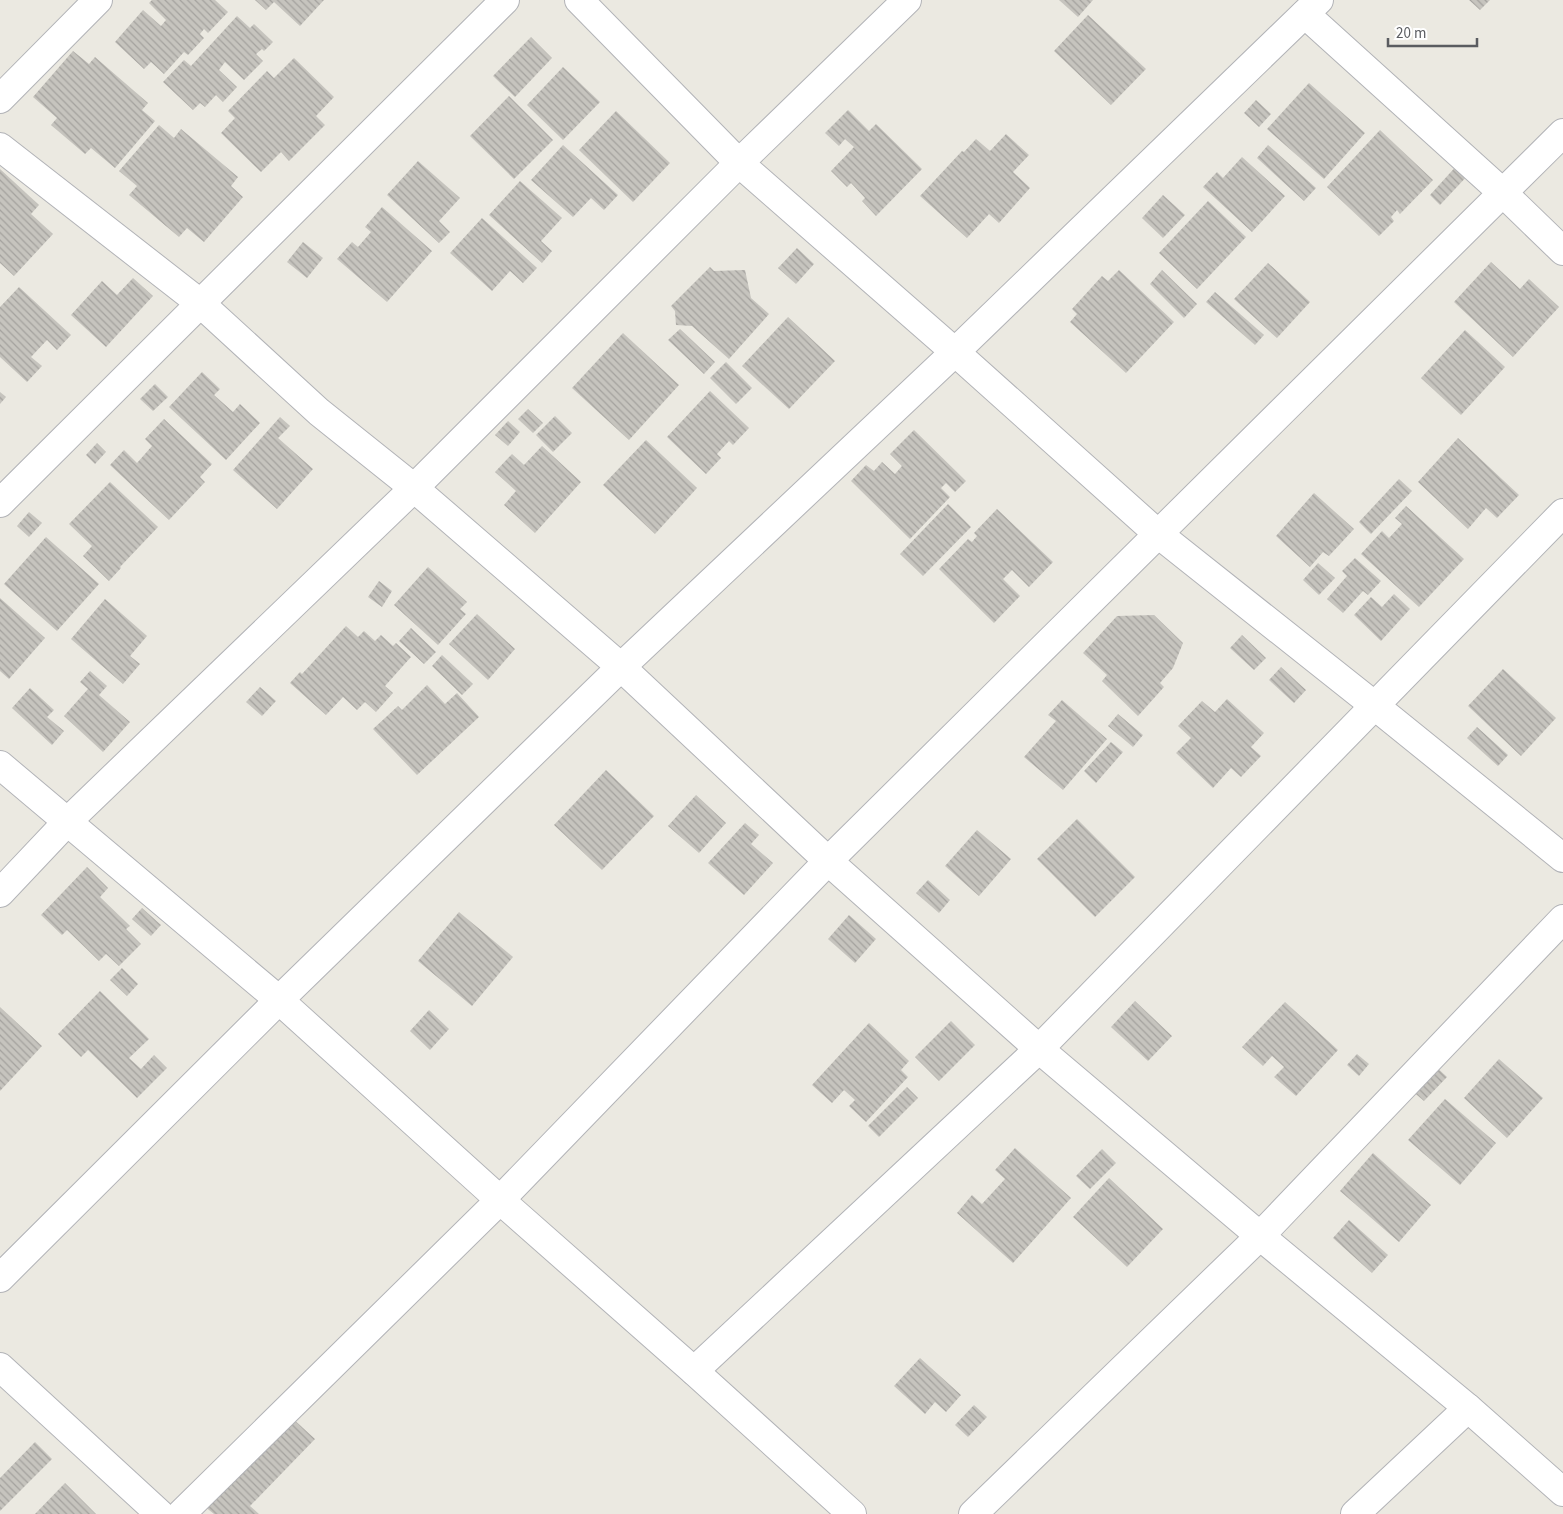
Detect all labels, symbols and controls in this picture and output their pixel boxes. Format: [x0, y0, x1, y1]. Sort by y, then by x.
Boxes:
scale bar [1388, 15, 1477, 47]
text: 20 m [1396, 23, 1426, 44]

